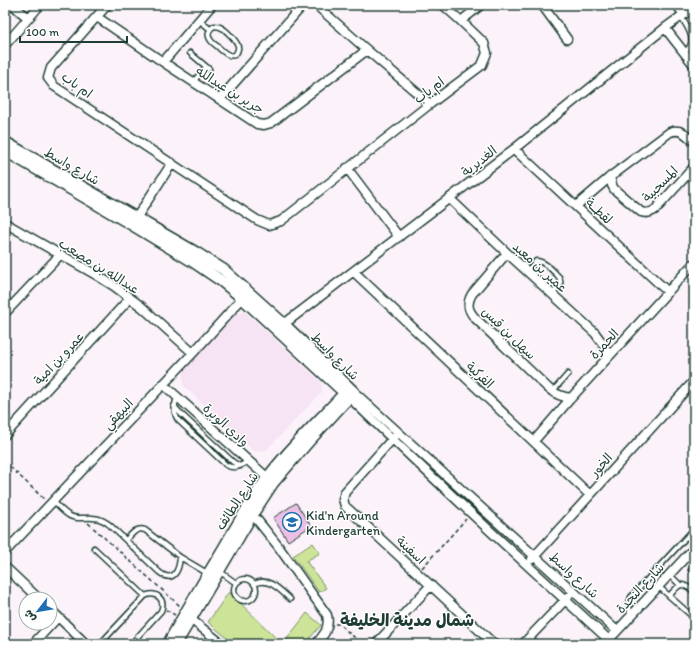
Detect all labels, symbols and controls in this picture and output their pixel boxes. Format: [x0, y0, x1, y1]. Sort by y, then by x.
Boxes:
scale bar [20, 18, 127, 44]
text: 100 m [26, 25, 59, 39]
street label: جرير بن عبدالله [193, 63, 267, 118]
street label: ام باب [57, 69, 95, 104]
street label: ام باب [411, 74, 449, 109]
street label: الغديرية [458, 143, 500, 180]
street label: شارع واسط [41, 144, 102, 190]
street label: المسحبية [639, 163, 682, 206]
street label: لقطــة [583, 195, 615, 227]
street label: عبدالله بن مصعب [56, 235, 142, 298]
street label: عمير بن معبد [509, 239, 570, 296]
street label: سهل بن قيس [478, 304, 539, 363]
street label: الحمرة [586, 326, 622, 362]
street label: عمرو بن امية [31, 328, 88, 388]
street label: شارع واسط [307, 329, 362, 384]
street label: الفركية [463, 359, 497, 392]
street label: البيهقي [100, 395, 139, 435]
street label: وادي الوبرة [199, 400, 252, 451]
street label: الخور [586, 450, 616, 481]
street label: شارع الطائف [213, 469, 263, 534]
place label: Kid'n Around Kindergarten [306, 508, 381, 538]
school or university icon: Kid'n Around Kindergarten [281, 511, 303, 533]
street label: اسفينة [393, 533, 428, 568]
street label: شارع واسط [545, 549, 602, 603]
street label: شارع النجدة [613, 560, 669, 618]
north arrow [18, 591, 58, 631]
text: ش [21, 607, 39, 624]
district label: شمال مدينة الخليفة [340, 610, 474, 630]

